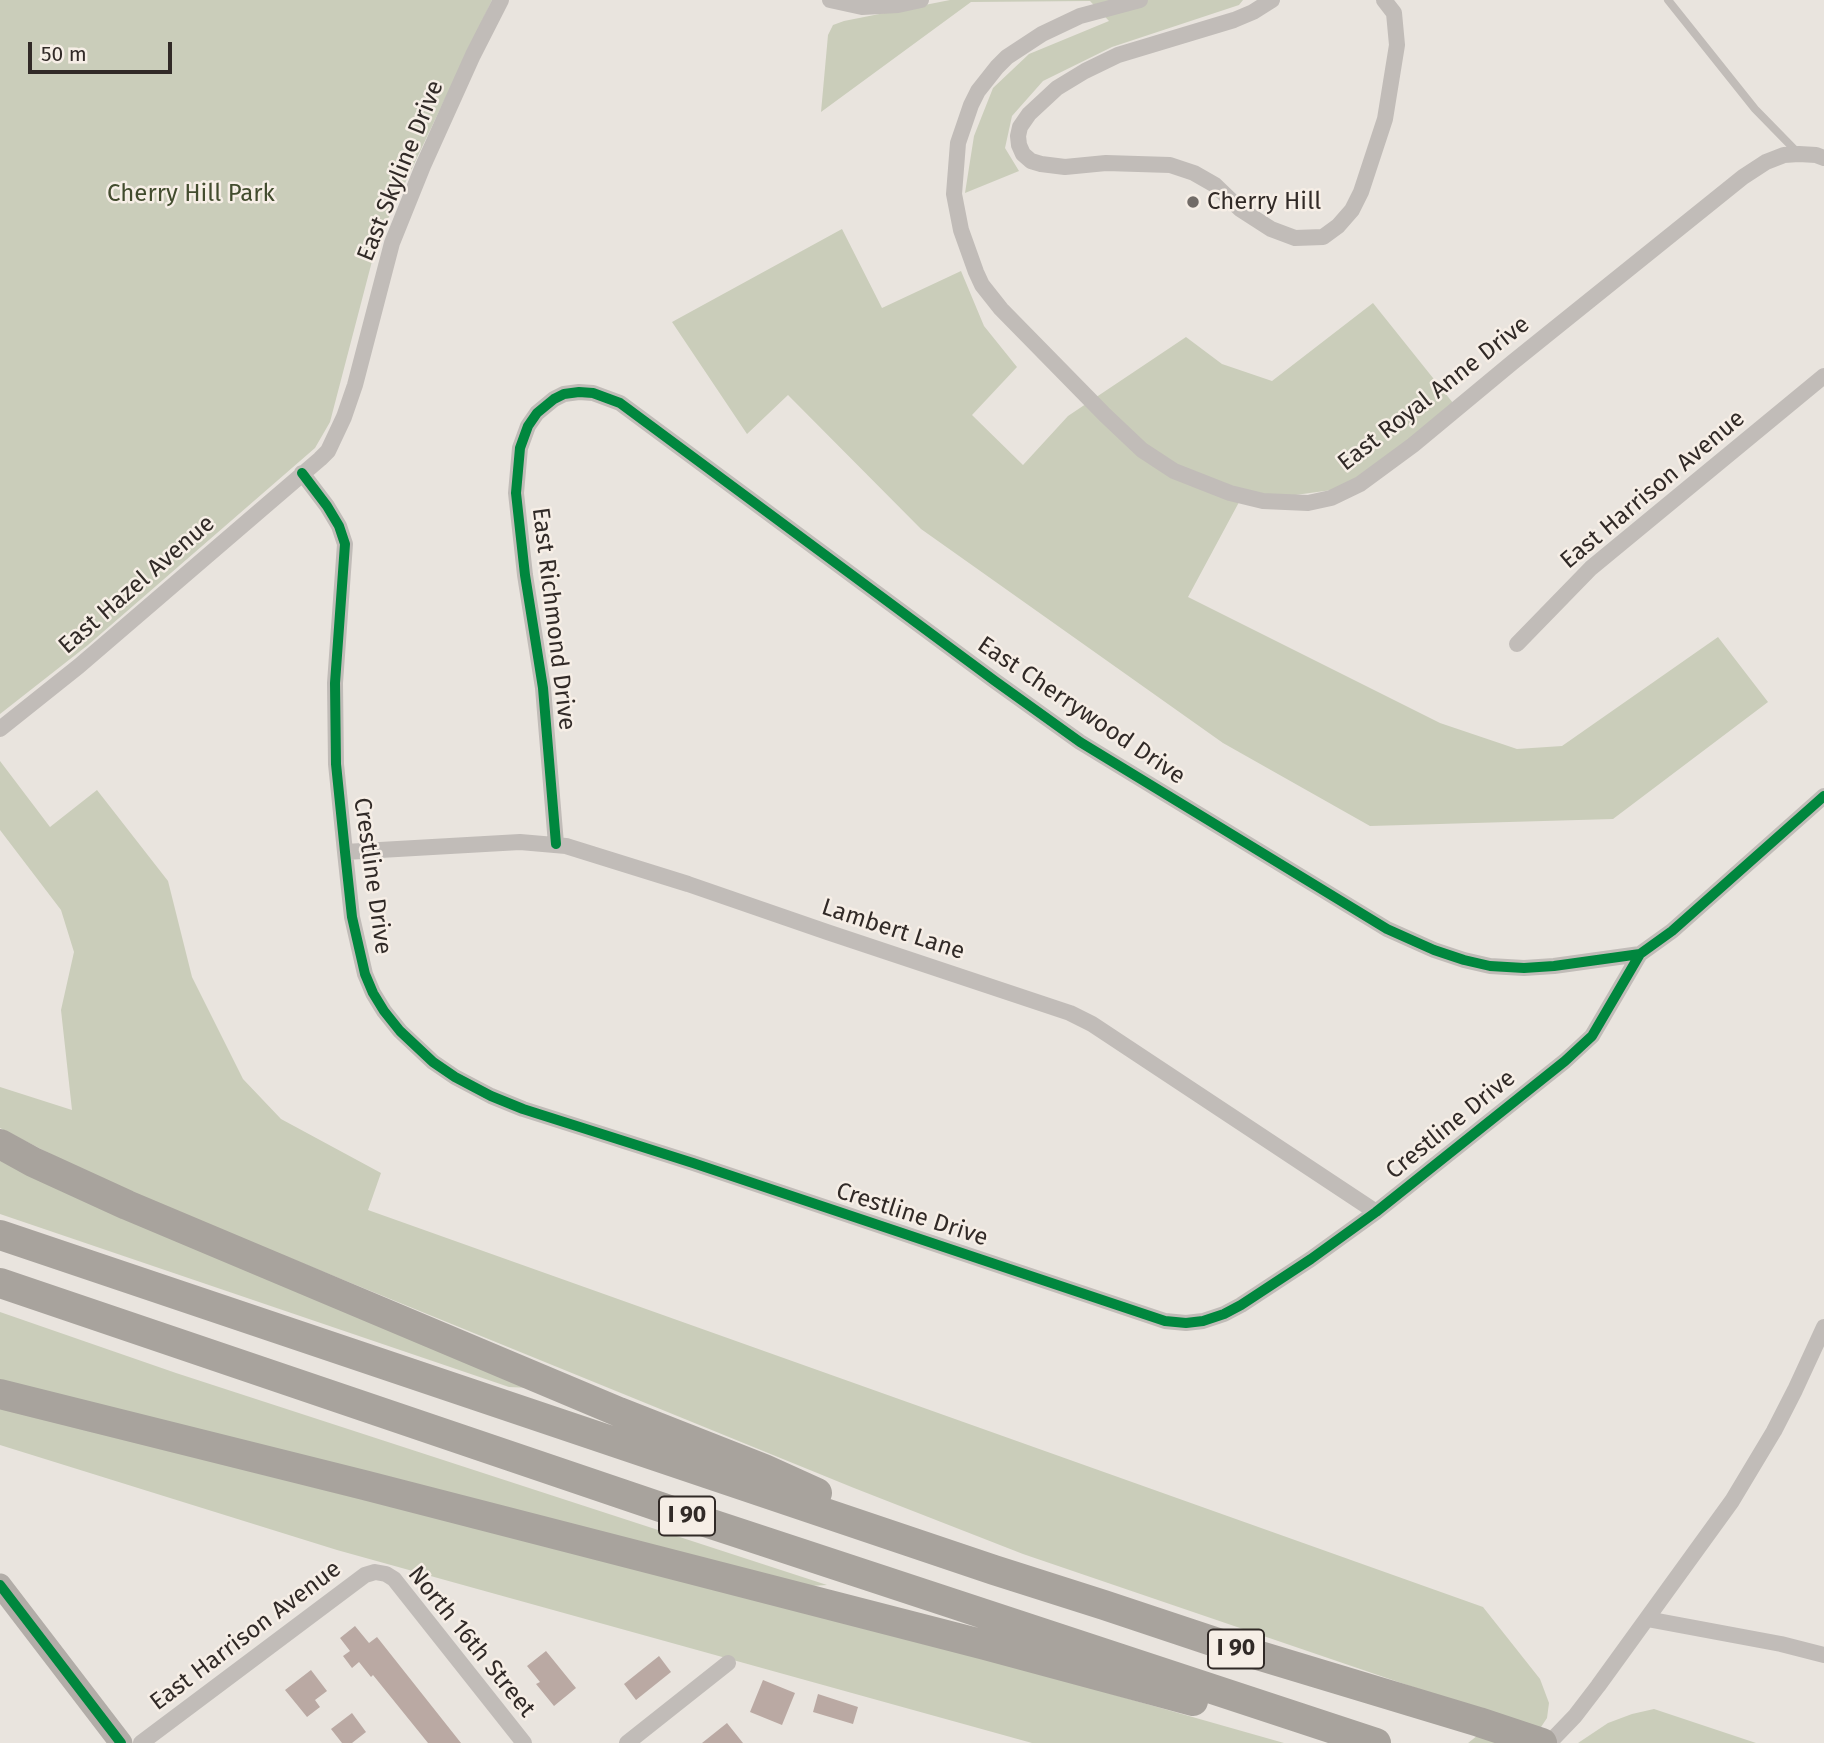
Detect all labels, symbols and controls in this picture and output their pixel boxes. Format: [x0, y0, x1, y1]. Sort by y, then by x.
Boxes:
scale bar [32, 28, 175, 72]
text: 50 m [41, 41, 87, 67]
street label: East Skyline Drive [352, 76, 450, 266]
park label: Cherry Hill Park [107, 180, 275, 208]
place label: Cherry Hill [1207, 188, 1321, 216]
marker: Cherry Hill [1185, 194, 1201, 210]
street label: East Royal Anne Drive [1333, 310, 1535, 478]
street label: East Harrison Avenue [1555, 405, 1751, 575]
street label: East Richmond Drive [525, 506, 581, 732]
street label: East Hazel Avenue [53, 509, 221, 661]
street label: East Cherrywood Drive [972, 631, 1190, 791]
street label: Crestline Drive [347, 796, 397, 956]
street label: Lambert Lane [818, 893, 968, 967]
street label: Crestline Drive [1381, 1064, 1521, 1186]
street label: Crestline Drive [832, 1177, 992, 1253]
road number: I 90 [659, 1497, 715, 1536]
street label: East Harrison Avenue [145, 1555, 347, 1717]
street label: North 16th Street [401, 1561, 541, 1723]
road number: I 90 [1208, 1630, 1264, 1668]

